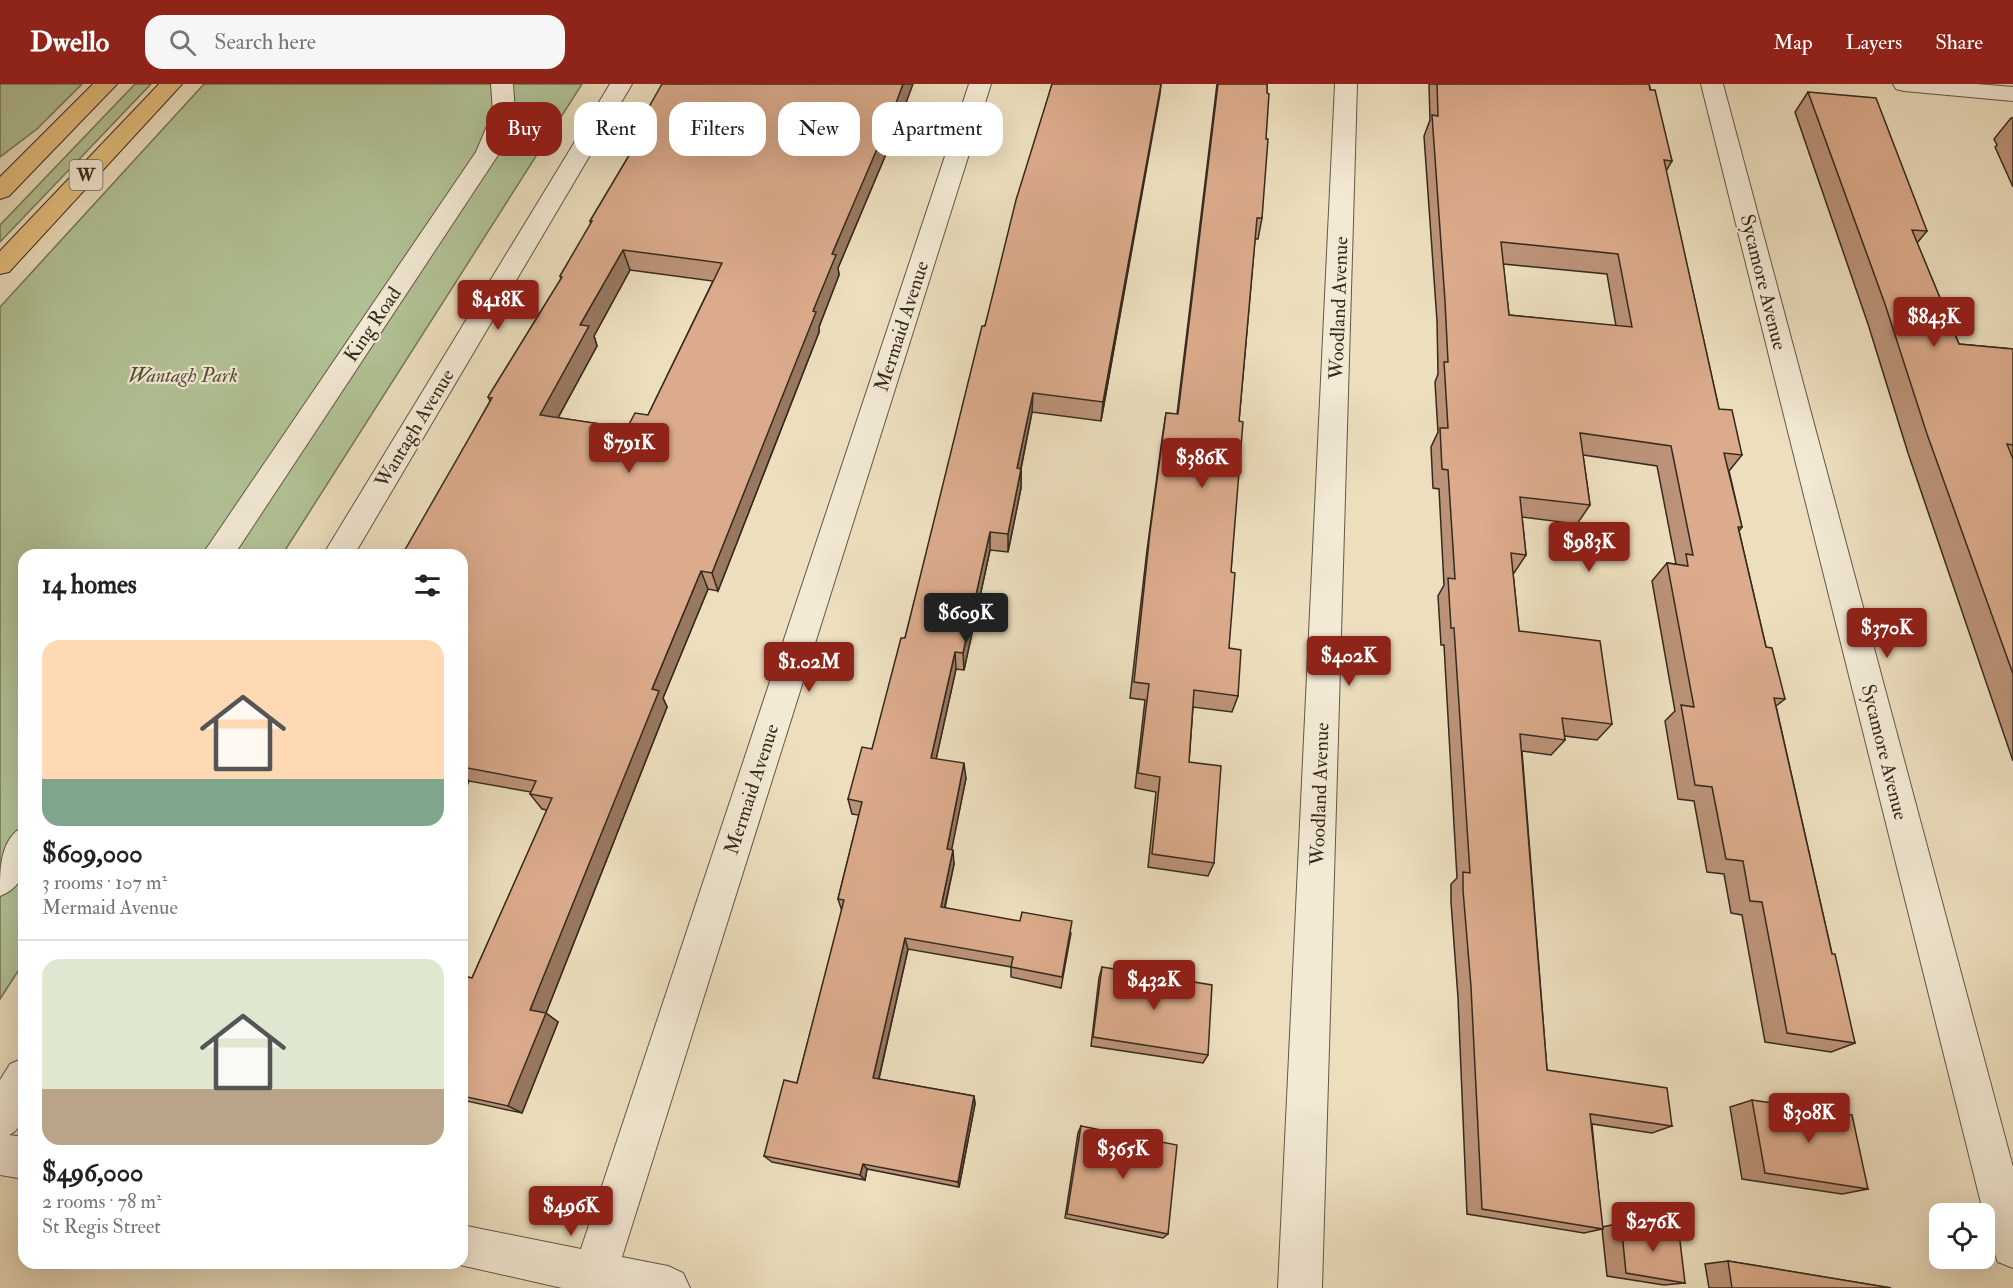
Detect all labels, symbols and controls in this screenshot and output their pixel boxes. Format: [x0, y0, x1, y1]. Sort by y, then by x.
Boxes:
search box [145, 15, 565, 69]
text: Dwello [30, 25, 109, 60]
icon: search [166, 26, 199, 59]
text: Search here [214, 28, 316, 56]
text: Map [1773, 29, 1813, 56]
text: Layers [1846, 29, 1902, 56]
text: Share [1935, 29, 1983, 56]
chip: Buy [486, 102, 562, 156]
chip: Rent [574, 102, 657, 156]
chip: Filters [669, 102, 766, 156]
chip: New [778, 102, 860, 156]
chip: Apartment [872, 102, 1003, 156]
road number: W [70, 160, 103, 190]
street label: Sycamore Avenue [1735, 212, 1792, 353]
street label: Woodland Avenue [1323, 236, 1353, 381]
street label: Mermaid Avenue [869, 258, 934, 395]
pin: $418K [456, 280, 540, 331]
street label: King Road [338, 282, 407, 367]
text: $418K [472, 287, 524, 312]
pin: $843K [1892, 297, 1976, 348]
text: $843K [1907, 304, 1961, 329]
park label: Wantagh Park [128, 363, 238, 388]
street label: Wantagh Avenue [369, 364, 460, 493]
pin: $791K [587, 423, 671, 474]
text: $791K [603, 430, 655, 455]
pin: $386K [1160, 438, 1244, 489]
text: $386K [1176, 445, 1228, 470]
pin: $983K [1547, 522, 1631, 573]
text: $983K [1563, 529, 1615, 554]
text: 14 homes [42, 569, 137, 601]
icon: filters [411, 569, 444, 602]
pin: $609K [924, 593, 1008, 644]
text: $609K [938, 600, 994, 625]
pin: $370K [1845, 608, 1929, 659]
text: $370K [1861, 615, 1913, 640]
pin: $402K [1307, 636, 1391, 687]
pin: $1.02M [760, 642, 858, 693]
text: $402K [1321, 643, 1377, 668]
text: $1.02M [778, 649, 840, 674]
icon: home [189, 679, 297, 787]
street label: Sycamore Avenue [1856, 682, 1913, 823]
street label: Mermaid Avenue [719, 721, 784, 858]
street label: Woodland Avenue [1304, 722, 1334, 867]
text: $609,000 [42, 838, 143, 870]
text: 3 rooms · 107 m² [42, 870, 167, 895]
text: Mermaid Avenue [42, 895, 178, 920]
pin: $432K [1112, 960, 1196, 1011]
text: $432K [1127, 967, 1181, 992]
icon: home [189, 998, 297, 1106]
pin: $308K [1767, 1093, 1851, 1144]
text: $308K [1783, 1100, 1835, 1125]
pin: $365K [1081, 1129, 1165, 1180]
text: $365K [1097, 1136, 1149, 1161]
text: $496,000 [42, 1157, 143, 1189]
pin: $496K [529, 1186, 613, 1237]
text: 2 rooms · 78 m² [42, 1189, 162, 1214]
text: $496K [543, 1193, 599, 1218]
pin: $276K [1611, 1202, 1695, 1253]
map controls [1929, 1203, 1995, 1269]
button: locate [1929, 1203, 1995, 1269]
text: $276K [1626, 1209, 1680, 1234]
text: St Regis Street [42, 1214, 161, 1239]

